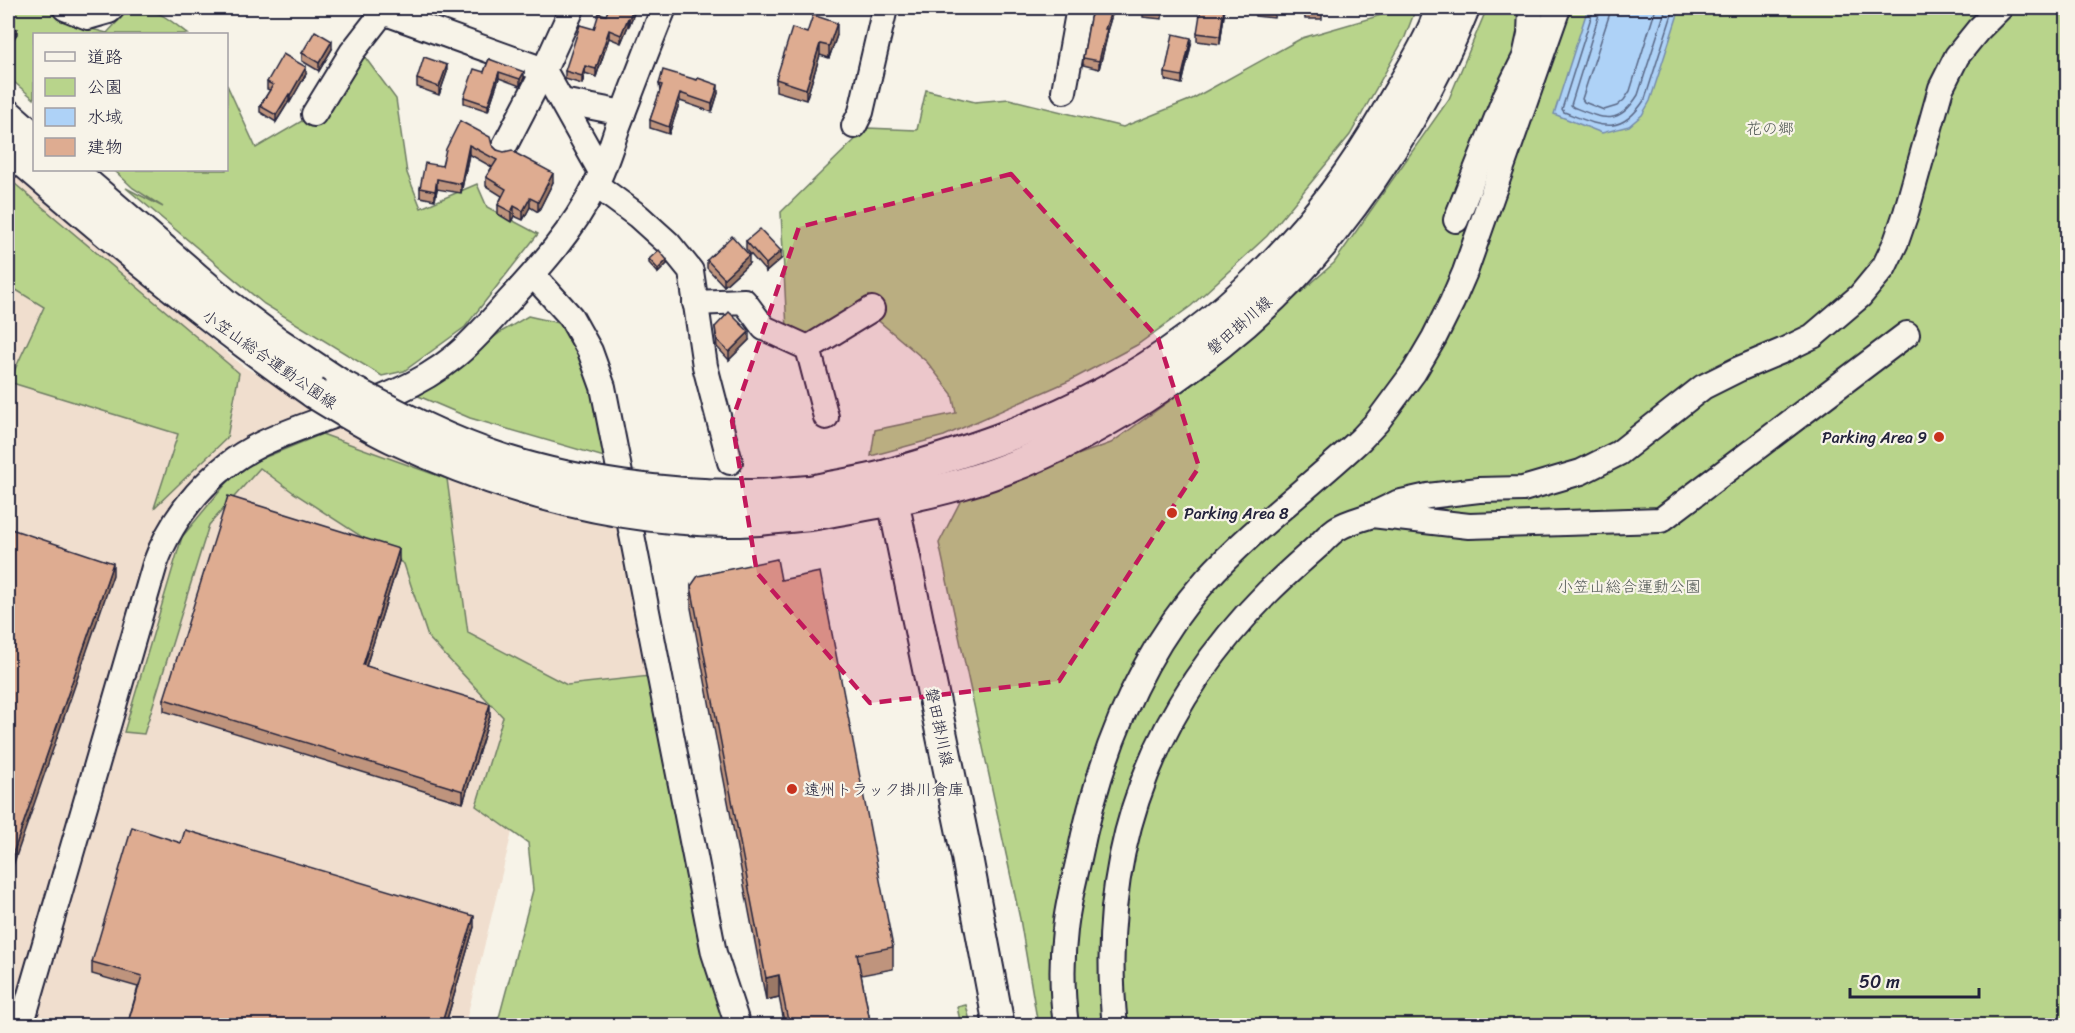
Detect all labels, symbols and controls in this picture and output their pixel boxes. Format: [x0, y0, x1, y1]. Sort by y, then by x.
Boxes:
legend [33, 33, 228, 171]
text: 道路 [87, 41, 123, 73]
text: 公園 [87, 71, 123, 103]
text: 水域 [87, 101, 123, 133]
park label: 花の郷 [1746, 114, 1794, 143]
text: 建物 [87, 131, 123, 163]
street label: 磐田掛川線 [1200, 288, 1279, 363]
street label: 小笠山総合運動公園線 [196, 302, 344, 417]
place label: Parking Area 9 [1822, 423, 1927, 452]
marker: Parking Area 9 [1932, 430, 1946, 444]
place label: Parking Area 8 [1184, 499, 1289, 528]
marker: Parking Area 8 [1165, 506, 1179, 520]
park label: 小笠山総合運動公園 [1557, 572, 1701, 601]
street label: 磐田掛川線 [917, 685, 962, 769]
place label: 遠州トラック掛川倉庫 [804, 775, 964, 804]
marker: 遠州トラック掛川倉庫 [785, 782, 799, 796]
scale bar [1850, 961, 1979, 999]
text: 50 m [1859, 966, 1900, 998]

